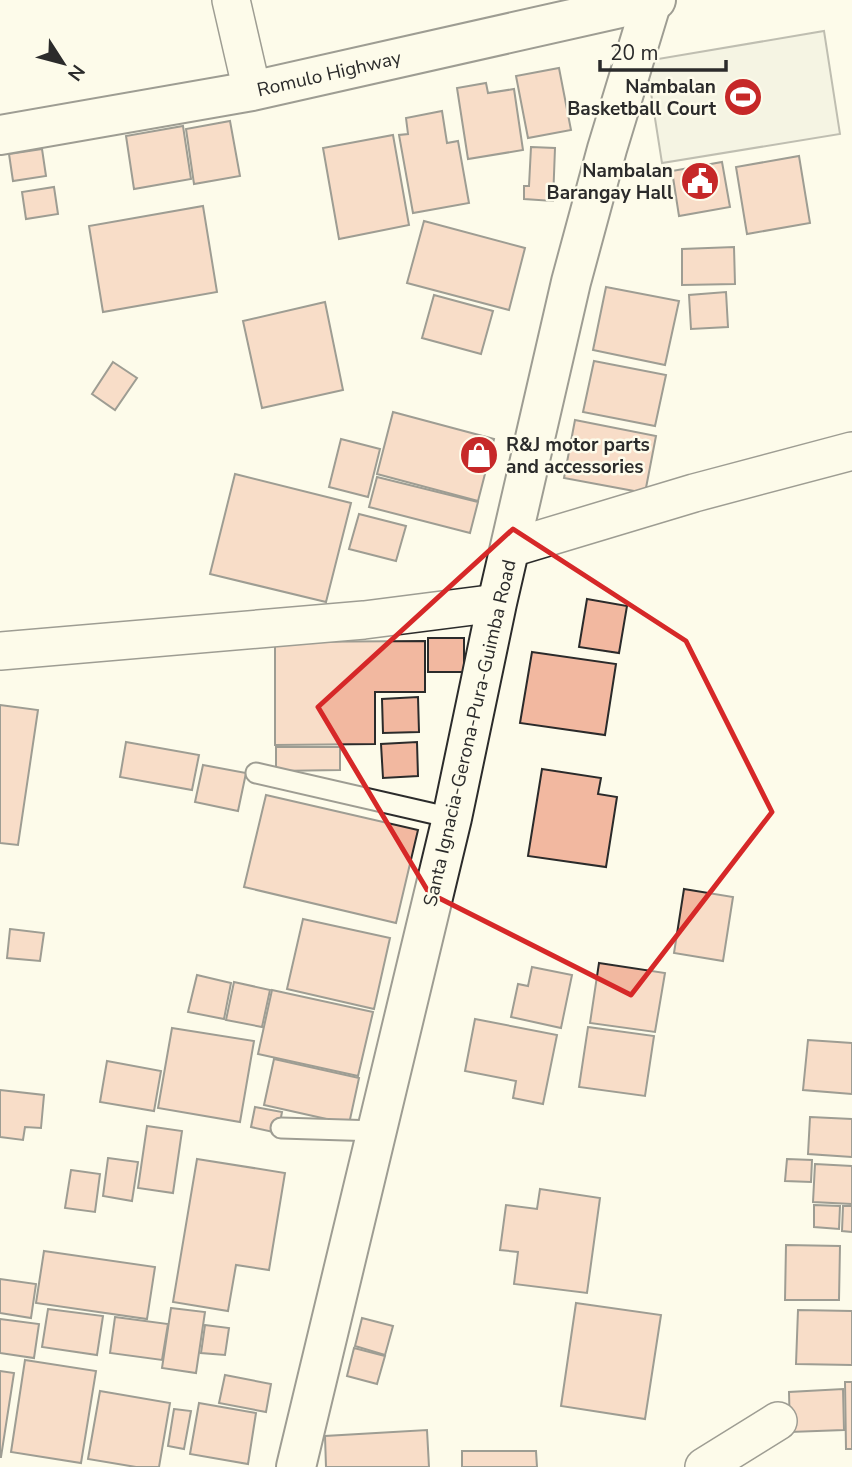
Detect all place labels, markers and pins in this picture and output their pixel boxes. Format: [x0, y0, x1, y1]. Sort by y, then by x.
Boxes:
place label: Nambalan Basketball Court [567, 74, 717, 122]
sports icon: Nambalan Basketball Court [722, 76, 764, 118]
place label: Nambalan Barangay Hall [547, 158, 673, 206]
public building icon: Nambalan Barangay Hall [679, 160, 721, 202]
place label: R&J motor parts and accessories [506, 432, 650, 480]
shop icon: R&J motor parts and accessories [458, 434, 500, 476]

